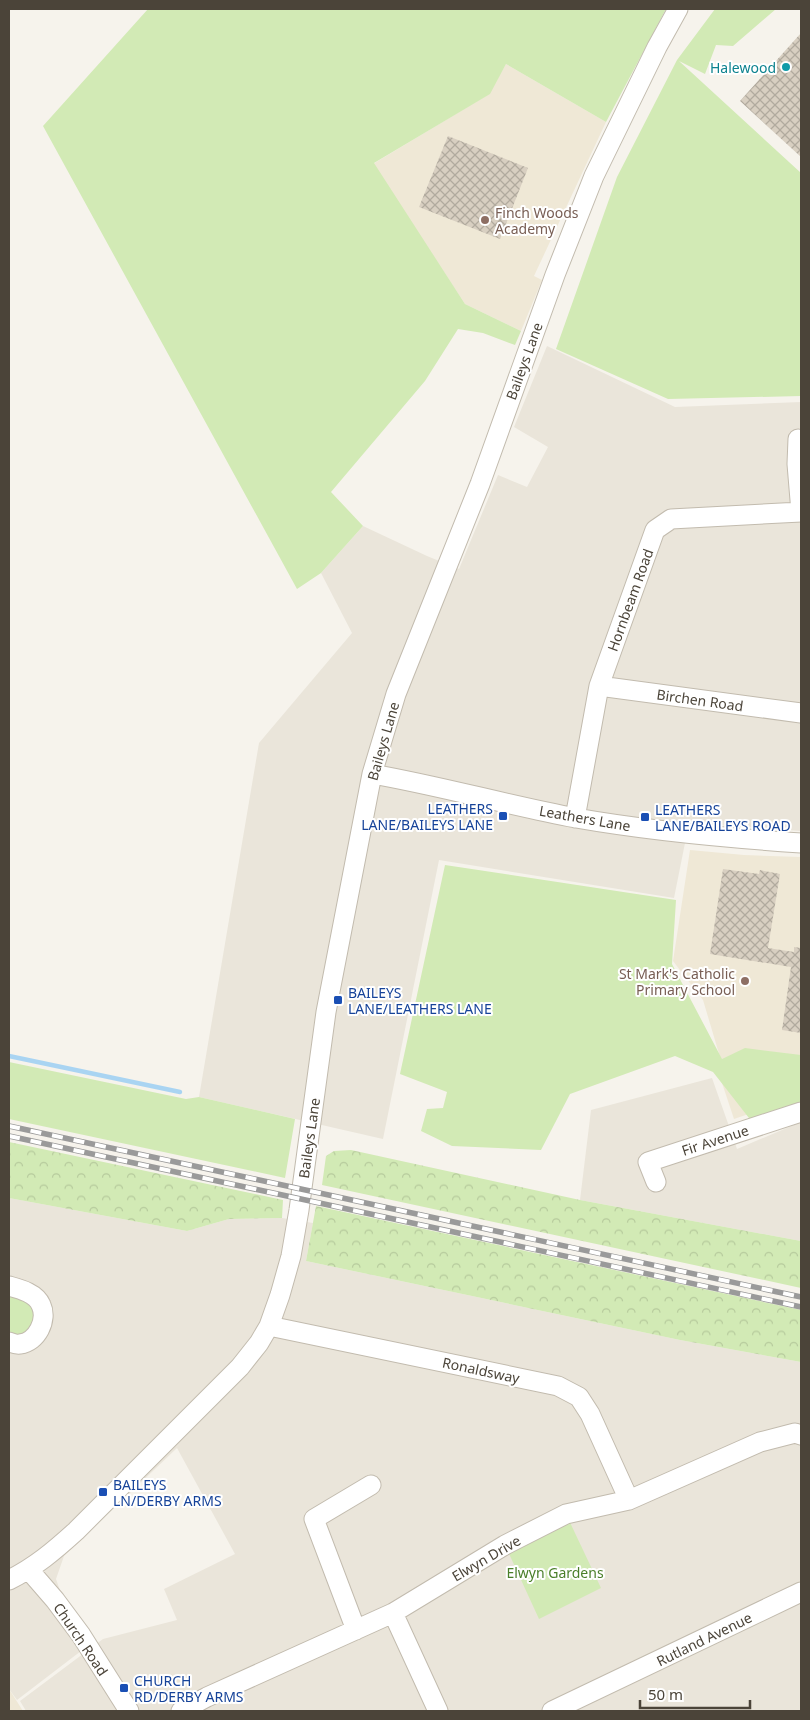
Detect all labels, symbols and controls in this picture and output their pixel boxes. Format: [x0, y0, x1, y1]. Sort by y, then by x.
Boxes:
place label: Halewood [710, 58, 776, 77]
marker: Halewood [780, 61, 792, 73]
place label: Finch Woods Academy [495, 203, 579, 238]
marker: Finch Woods Academy [479, 214, 491, 226]
street label: Baileys Lane [501, 320, 547, 402]
street label: Hornbeam Road [603, 546, 657, 654]
street label: Birchen Road [655, 685, 745, 715]
street label: Baileys Lane [363, 699, 403, 783]
place label: LEATHERS LANE/BAILEYS LANE [361, 799, 493, 834]
place label: LEATHERS LANE/BAILEYS ROAD [655, 800, 791, 835]
street label: Leathers Lane [538, 801, 632, 835]
marker: LEATHERS LANE/BAILEYS LANE [497, 810, 509, 822]
marker: LEATHERS LANE/BAILEYS ROAD [639, 811, 651, 823]
place label: St Mark's Catholic Primary School [619, 964, 735, 999]
marker: St Mark's Catholic Primary School [739, 975, 751, 987]
place label: BAILEYS LANE/LEATHERS LANE [348, 983, 492, 1018]
marker: BAILEYS LANE/LEATHERS LANE [332, 994, 344, 1006]
street label: Baileys Lane [294, 1096, 324, 1179]
street label: Fir Avenue [679, 1120, 751, 1160]
street label: Ronaldsway [441, 1353, 522, 1388]
place label: BAILEYS LN/DERBY ARMS [113, 1475, 222, 1510]
marker: BAILEYS LN/DERBY ARMS [97, 1486, 109, 1498]
street label: Elwyn Drive [448, 1531, 524, 1585]
park label: Elwyn Gardens [506, 1563, 604, 1582]
street label: Church Road [50, 1599, 112, 1679]
street label: Rutland Avenue [653, 1608, 755, 1670]
place label: CHURCH RD/DERBY ARMS [134, 1671, 244, 1706]
scale bar [640, 1678, 750, 1710]
marker: CHURCH RD/DERBY ARMS [118, 1682, 130, 1694]
text: 50 m [648, 1684, 683, 1704]

